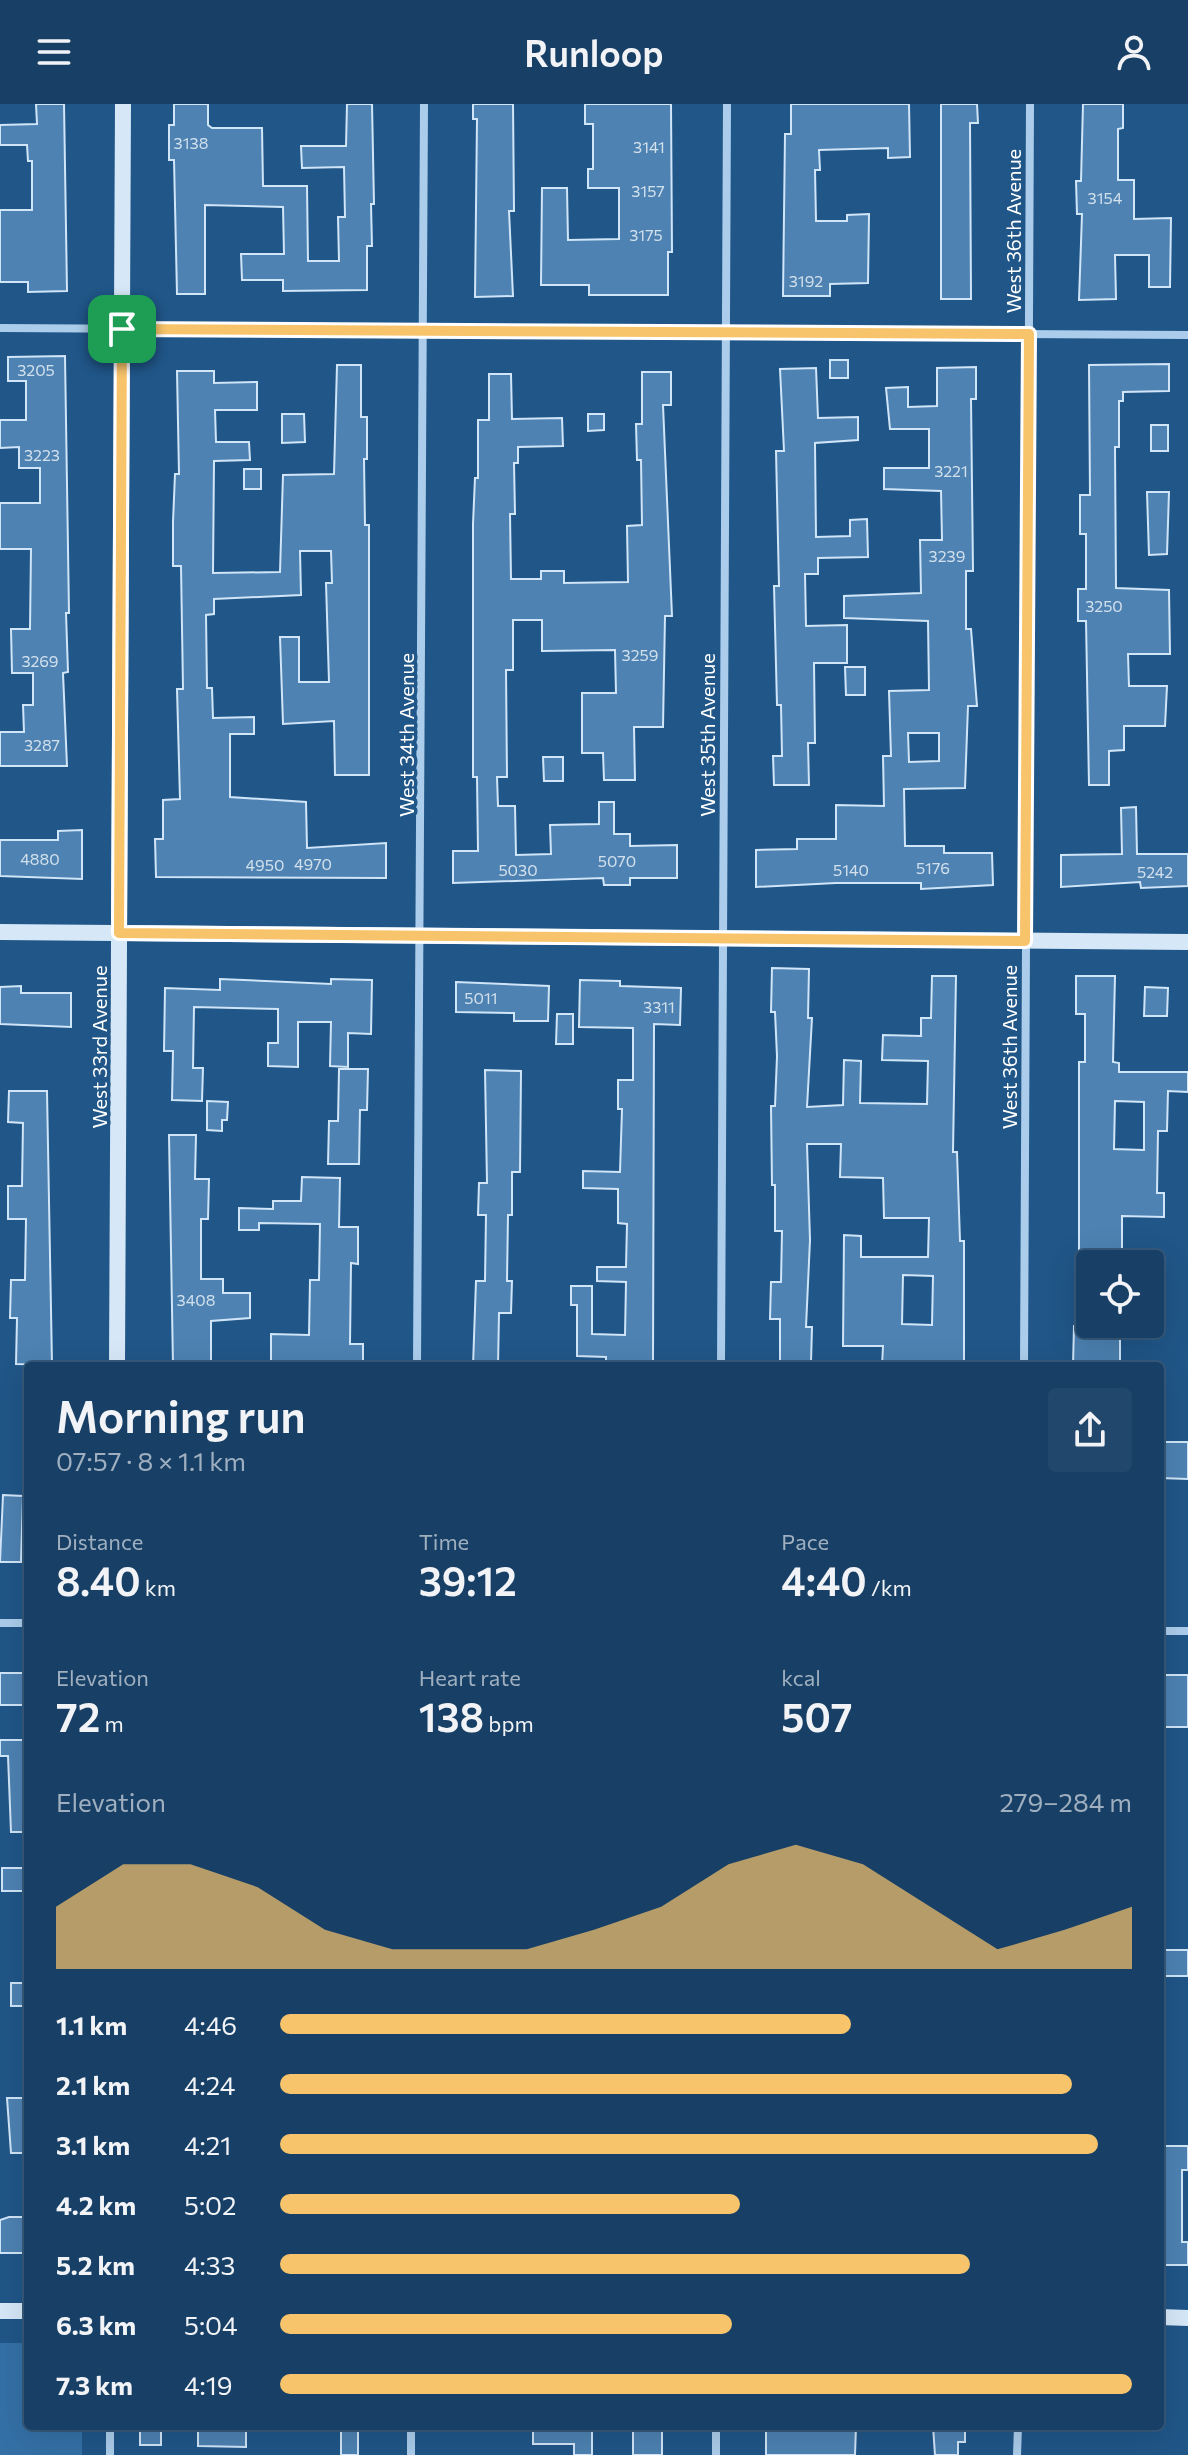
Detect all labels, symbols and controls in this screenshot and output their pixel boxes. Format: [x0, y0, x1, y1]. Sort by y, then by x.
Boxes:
icon: menu [32, 30, 76, 74]
text: Runloop [524, 30, 664, 74]
icon: person [1112, 30, 1156, 74]
house number: 3138 [174, 133, 208, 152]
house number: 3141 [633, 137, 665, 156]
street label: West 36th Avenue [1001, 149, 1025, 313]
house number: 3157 [631, 181, 665, 200]
house number: 3154 [1088, 188, 1123, 207]
house number: 3175 [629, 225, 663, 244]
house number: 3192 [789, 271, 823, 290]
pin [88, 295, 156, 363]
icon: arrive [100, 307, 144, 351]
house number: 3205 [17, 360, 55, 379]
house number: 3223 [24, 445, 60, 464]
house number: 3221 [934, 461, 968, 480]
house number: 3239 [929, 546, 965, 565]
house number: 3250 [1085, 596, 1123, 615]
house number: 3259 [622, 645, 658, 664]
house number: 3269 [21, 651, 59, 670]
street label: West 34th Avenue [394, 653, 418, 817]
street label: West 35th Avenue [695, 653, 719, 817]
house number: 3287 [24, 735, 60, 754]
house number: 4880 [20, 849, 60, 868]
house number: 5070 [598, 851, 636, 870]
house number: 4970 [294, 854, 332, 873]
house number: 4950 [246, 855, 284, 874]
house number: 5176 [916, 858, 950, 877]
house number: 5030 [498, 860, 538, 879]
house number: 5140 [833, 860, 869, 879]
house number: 5242 [1137, 862, 1173, 881]
street label: West 33rd Avenue [87, 965, 111, 1129]
street label: West 36th Avenue [997, 965, 1021, 1129]
house number: 5011 [464, 988, 498, 1007]
house number: 3311 [643, 997, 675, 1016]
map controls [1076, 1250, 1164, 1338]
button: locate [1076, 1250, 1164, 1338]
house number: 3408 [177, 1290, 215, 1309]
text: Morning run [56, 1388, 306, 1442]
button: share [1048, 1388, 1132, 1472]
text: 07:57 · 8 × 1.1 km [56, 1445, 246, 1476]
text: Distance [56, 1528, 143, 1555]
text: Time [419, 1528, 469, 1555]
text: Pace [781, 1528, 829, 1555]
text: 8.40 [56, 1555, 141, 1604]
text: 39:12 [419, 1555, 517, 1604]
text: 4:40 [781, 1555, 867, 1604]
text: km [141, 1574, 176, 1601]
text: /km [867, 1574, 912, 1601]
text: Elevation [56, 1664, 149, 1691]
text: Heart rate [419, 1664, 521, 1691]
text: kcal [781, 1664, 821, 1691]
text: 72 [56, 1691, 100, 1740]
text: 138 [419, 1691, 484, 1740]
text: 507 [781, 1691, 852, 1740]
text: m [100, 1710, 124, 1737]
text: bpm [484, 1710, 534, 1737]
text: Elevation [56, 1786, 166, 1817]
text: 279–284 m [1000, 1786, 1132, 1817]
text: 1.1 km [56, 2009, 127, 2040]
text: 4:46 [184, 2009, 237, 2040]
text: 2.1 km [56, 2069, 130, 2100]
text: 4:24 [184, 2069, 235, 2100]
text: 3.1 km [56, 2129, 130, 2160]
text: 4:21 [184, 2129, 231, 2160]
text: 4.2 km [56, 2189, 136, 2220]
text: 5:02 [184, 2189, 236, 2220]
text: 5.2 km [56, 2249, 135, 2280]
text: 4:33 [184, 2249, 235, 2280]
text: 6.3 km [56, 2309, 136, 2340]
text: 5:04 [184, 2309, 238, 2340]
text: 7.3 km [56, 2369, 133, 2400]
text: 4:19 [184, 2369, 233, 2400]

